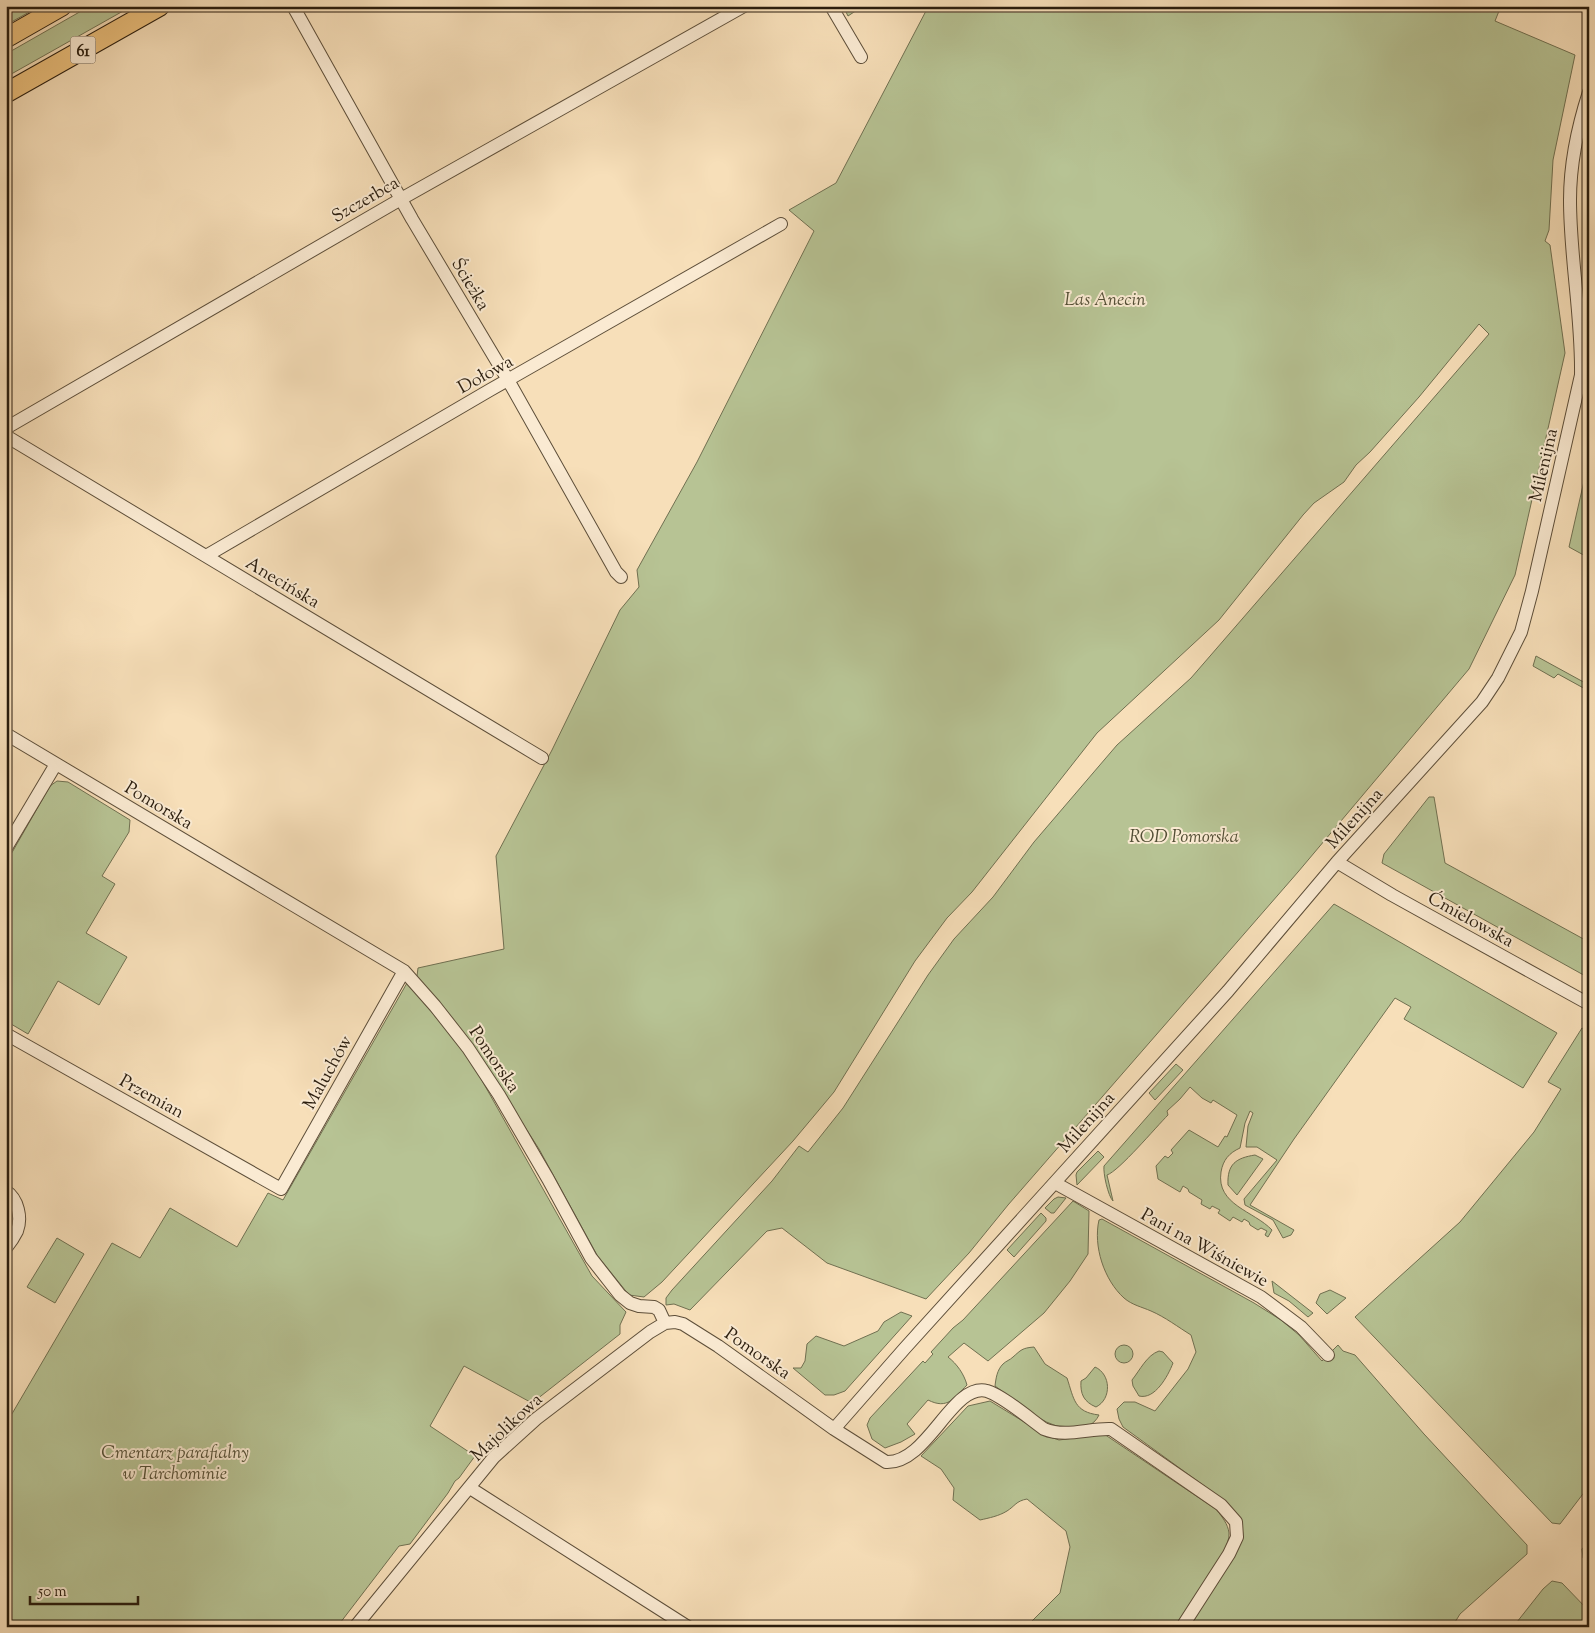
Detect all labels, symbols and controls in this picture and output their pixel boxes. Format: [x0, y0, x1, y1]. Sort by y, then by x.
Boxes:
road number: 61 [70, 36, 96, 64]
street label: Szczerbca [328, 171, 404, 230]
street label: Ścieżka [443, 253, 496, 316]
park label: Las Anecin [1064, 288, 1146, 314]
street label: Dołowa [453, 350, 519, 402]
street label: Milenijna [1524, 426, 1566, 505]
street label: Anecińska [240, 551, 324, 616]
street label: Pomorska [119, 776, 197, 837]
street label: Milenijna [1321, 783, 1390, 856]
park label: ROD Pomorska [1129, 825, 1239, 851]
street label: Ćmielowska [1422, 885, 1518, 955]
street label: Pomorska [461, 1021, 525, 1099]
street label: Maluchów [298, 1031, 360, 1115]
street label: Przemian [114, 1069, 189, 1126]
street label: Milenijna [1053, 1087, 1122, 1160]
street label: Pani na Wiśniewie [1135, 1203, 1273, 1295]
street label: Pomorska [718, 1322, 795, 1387]
street label: Majolikowa [466, 1388, 549, 1469]
park label: Cmentarz parafialny w Tarchominie [101, 1441, 249, 1488]
scale bar [30, 1573, 138, 1605]
text: 50 m [37, 1582, 67, 1603]

